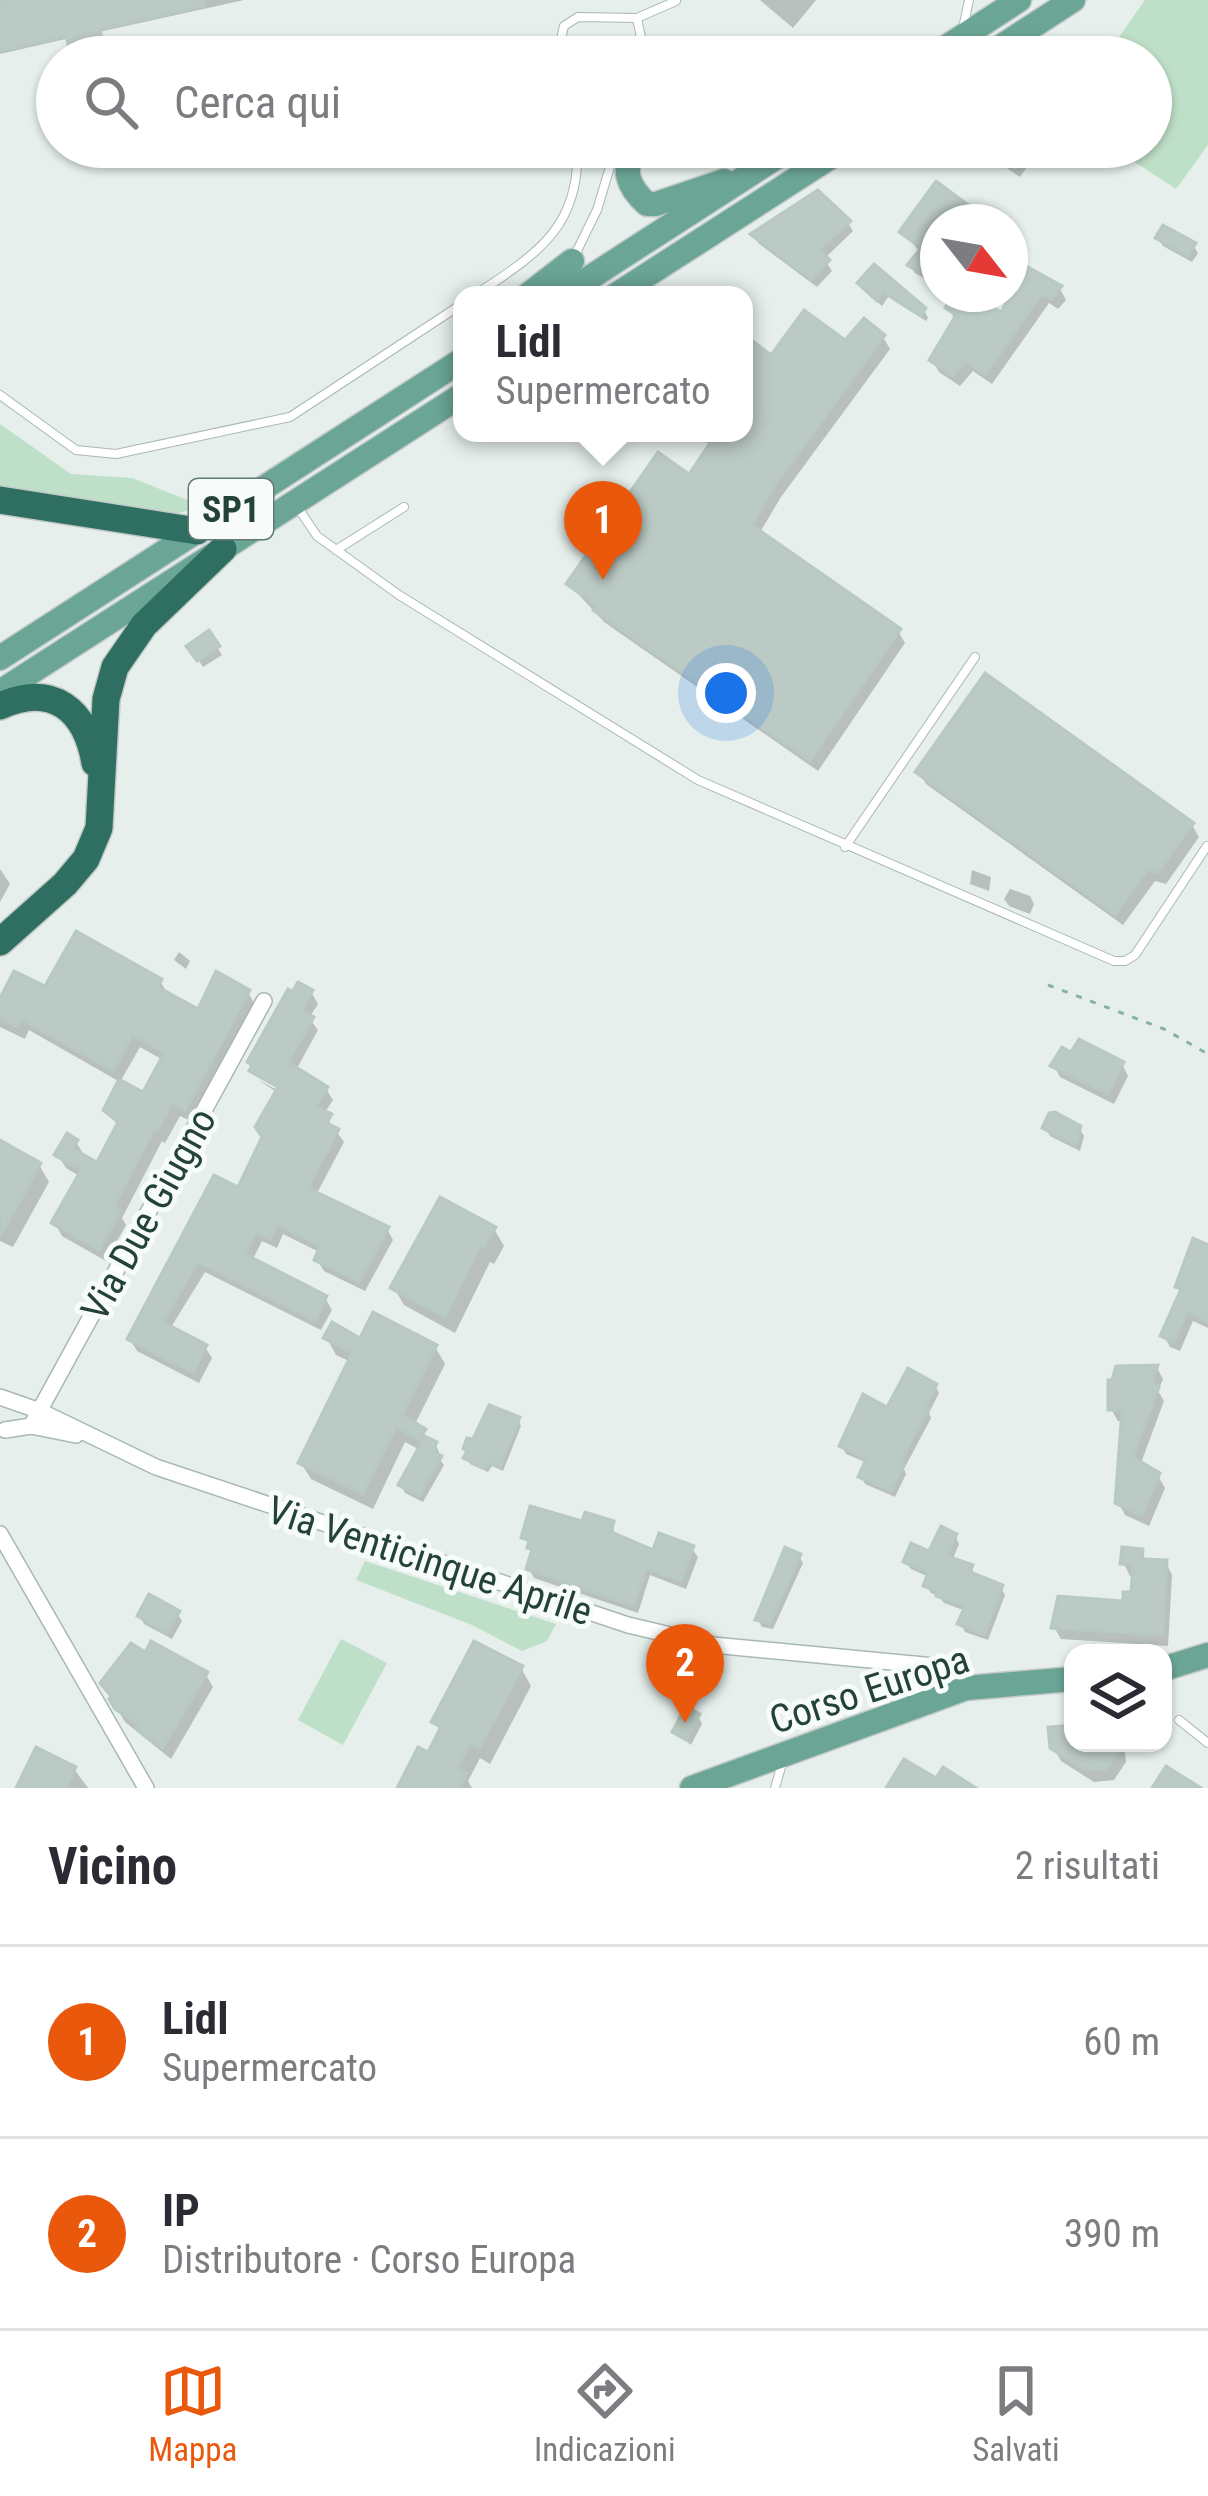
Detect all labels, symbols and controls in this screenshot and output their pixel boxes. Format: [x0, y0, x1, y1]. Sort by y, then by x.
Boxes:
search box [36, 36, 1172, 168]
icon: search [78, 69, 144, 135]
text: Cerca qui [174, 76, 341, 129]
north arrow [920, 204, 1028, 312]
popup [453, 286, 753, 442]
text: Lidl [495, 315, 562, 368]
text: Supermercato [495, 368, 711, 414]
road number: SP1 [189, 479, 273, 539]
pin: 1 [564, 481, 642, 580]
your location [696, 663, 756, 723]
street label: Via Due Giugno [72, 1100, 226, 1329]
street label: Via Venticinque Aprile [262, 1487, 598, 1635]
pin: 2 [646, 1624, 724, 1723]
street label: Corso Europa [764, 1636, 975, 1744]
map controls [1064, 1644, 1172, 1752]
button: layers [1064, 1644, 1172, 1752]
text: Vicino [48, 1837, 177, 1896]
text: 2 risultati [1015, 1843, 1160, 1889]
text: Lidl [162, 1992, 229, 2045]
text: 1 [77, 2019, 97, 2065]
text: 60 m [1083, 2019, 1160, 2065]
text: Supermercato [162, 2045, 377, 2091]
text: IP [162, 2184, 200, 2237]
text: 2 [77, 2211, 97, 2257]
text: 390 m [1064, 2211, 1160, 2257]
text: Distributore · Corso Europa [162, 2237, 576, 2283]
tab: Mappa [148, 2358, 237, 2469]
tab: Indicazioni [534, 2358, 676, 2469]
tab: Salvati [972, 2358, 1060, 2469]

